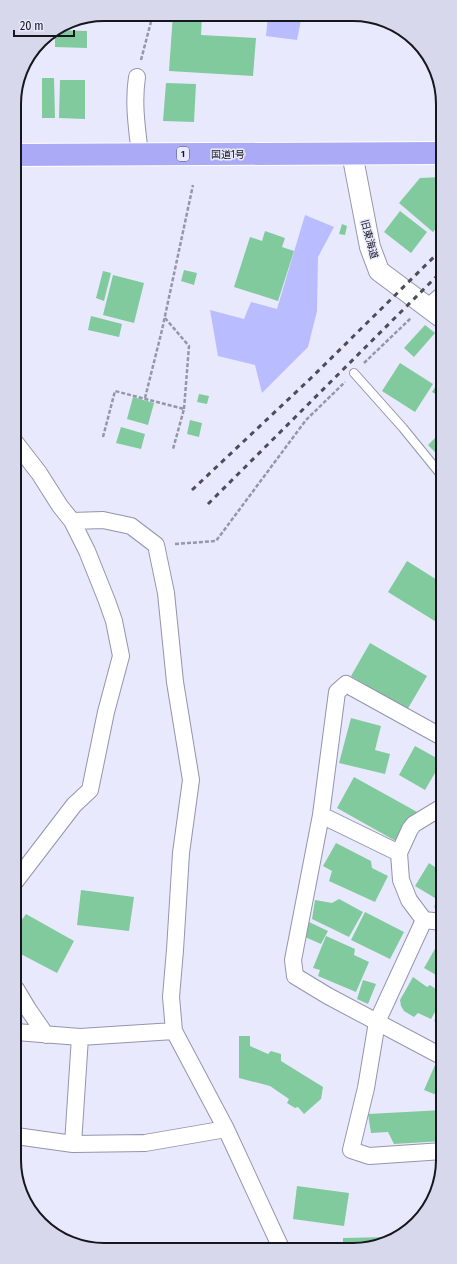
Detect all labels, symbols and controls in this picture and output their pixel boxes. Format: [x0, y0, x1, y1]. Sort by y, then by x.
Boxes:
scale bar [14, 12, 74, 38]
text: 20 m [20, 19, 44, 33]
road number: 1 [177, 147, 189, 161]
street label: 国道1号 [211, 149, 245, 161]
street label: 旧東海道 [358, 218, 380, 260]

